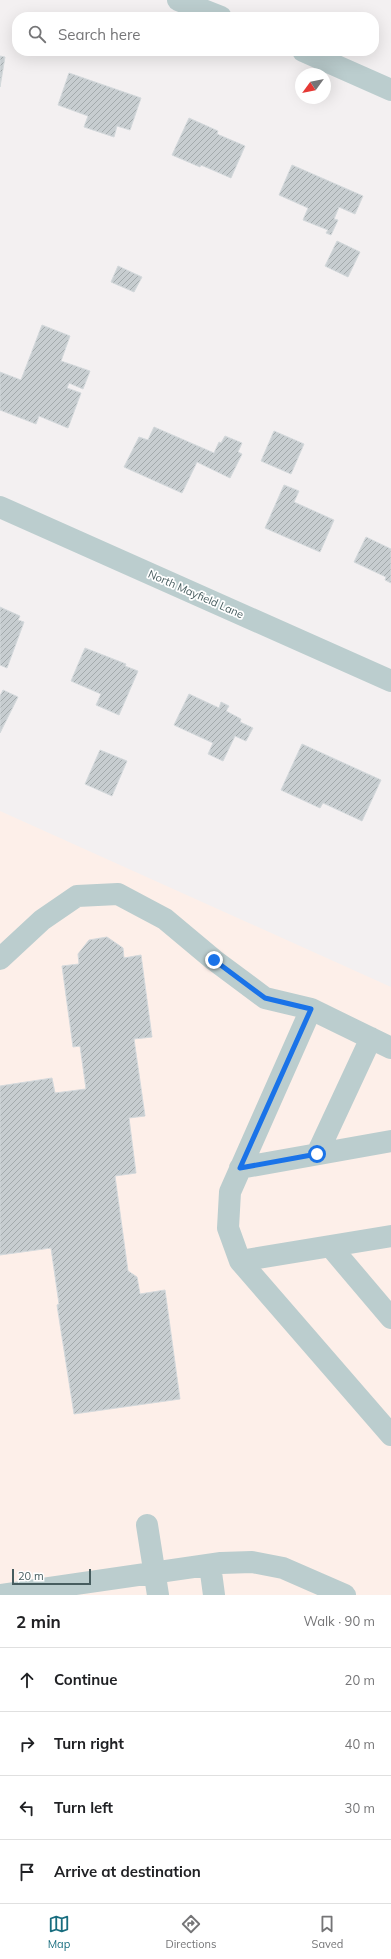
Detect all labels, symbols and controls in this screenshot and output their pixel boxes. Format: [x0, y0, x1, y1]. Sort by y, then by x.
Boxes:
search box [12, 12, 379, 56]
icon: search [26, 23, 48, 45]
text: Search here [58, 25, 140, 44]
north arrow [295, 68, 331, 104]
street label: North Mayfield Lane [146, 567, 246, 621]
route end [205, 951, 223, 969]
route start [308, 1145, 326, 1163]
scale bar [12, 1567, 91, 1586]
text: 20 m [18, 1569, 44, 1583]
text: 2 min [16, 1611, 61, 1632]
text: Walk · 90 m [304, 1613, 375, 1629]
icon: ahead [16, 1669, 38, 1691]
text: Continue [54, 1670, 117, 1689]
text: 20 m [345, 1672, 375, 1688]
icon: right [16, 1733, 38, 1755]
text: Turn right [54, 1734, 124, 1753]
text: 40 m [345, 1736, 375, 1752]
icon: left [16, 1797, 38, 1819]
text: Turn left [54, 1798, 113, 1817]
text: 30 m [345, 1800, 375, 1816]
icon: arrive [16, 1861, 38, 1883]
text: Arrive at destination [54, 1862, 201, 1881]
tab: Map [48, 1913, 70, 1951]
tab: Directions [166, 1913, 216, 1951]
tab: Saved [312, 1913, 343, 1951]

